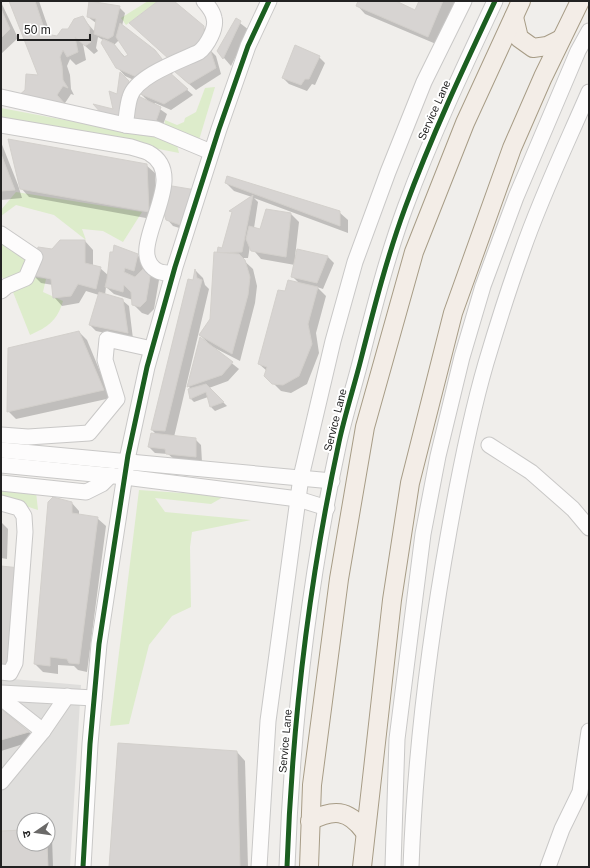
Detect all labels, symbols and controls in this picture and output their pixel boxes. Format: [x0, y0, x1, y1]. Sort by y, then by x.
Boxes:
scale bar [18, 16, 90, 42]
text: 50 m [24, 23, 51, 37]
street label: Service Lane [415, 78, 453, 142]
street label: Service Lane [321, 387, 349, 453]
street label: Service Lane [276, 708, 294, 774]
north arrow [16, 812, 56, 852]
text: उ [20, 829, 33, 839]

